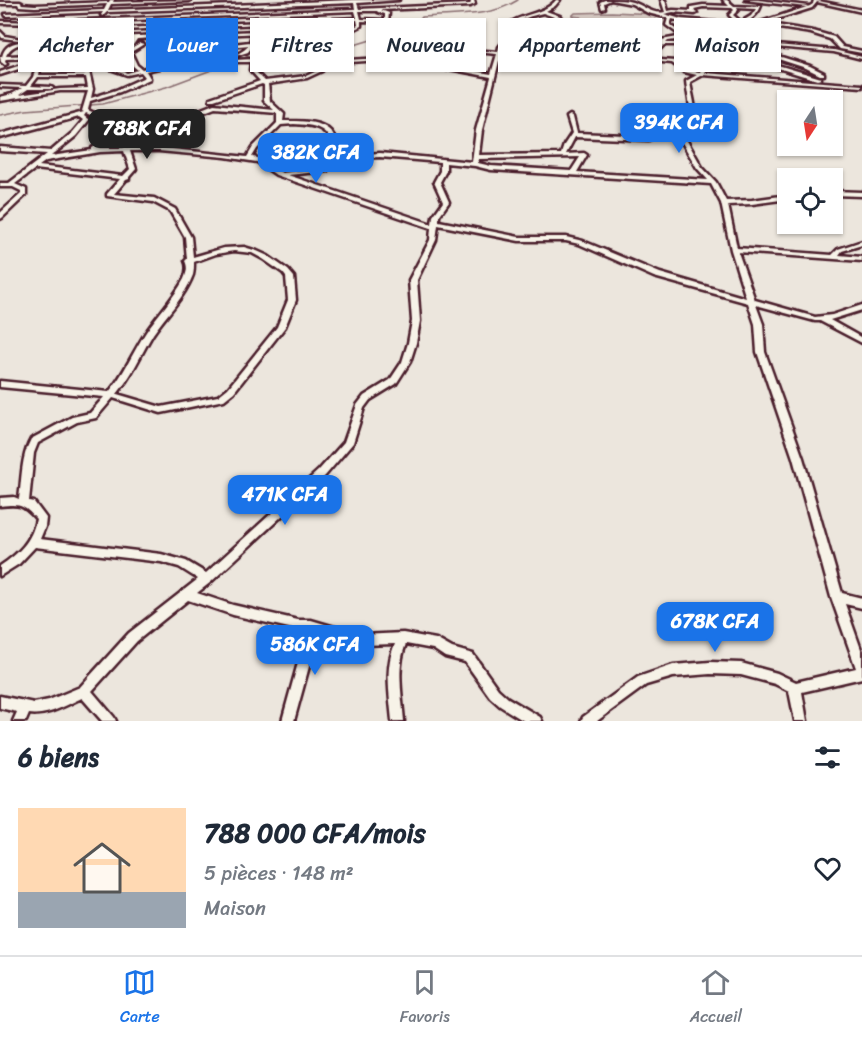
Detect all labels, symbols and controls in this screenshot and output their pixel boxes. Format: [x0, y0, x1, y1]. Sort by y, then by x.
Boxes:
chip: Acheter [18, 18, 134, 72]
chip: Louer [146, 18, 238, 72]
chip: Filtres [250, 18, 354, 72]
chip: Nouveau [366, 18, 486, 72]
chip: Appartement [498, 18, 662, 72]
chip: Maison [674, 18, 781, 72]
north arrow [777, 90, 843, 156]
map controls [777, 90, 843, 234]
pin: 394K CFA [617, 103, 741, 154]
text: 394K CFA [634, 105, 724, 140]
pin: 788K CFA [85, 109, 209, 160]
text: 788K CFA [102, 111, 192, 146]
pin: 382K CFA [254, 133, 378, 184]
text: 382K CFA [272, 135, 360, 170]
button: locate [777, 168, 843, 234]
pin: 471K CFA [223, 475, 347, 526]
text: 471K CFA [242, 477, 328, 512]
pin: 678K CFA [653, 602, 777, 653]
text: 678K CFA [671, 604, 759, 639]
pin: 586K CFA [253, 625, 377, 676]
text: 586K CFA [270, 627, 360, 662]
text: 6 biens [18, 734, 99, 780]
icon: filters [811, 741, 844, 774]
text: 788 000 CFA/mois [204, 810, 426, 856]
icon: home [66, 832, 138, 904]
icon: heart [811, 852, 844, 885]
text: 5 pièces · 148 m² [204, 856, 354, 891]
text: Maison [204, 891, 266, 926]
tab: Carte [120, 966, 160, 1031]
tab: Favoris [400, 966, 450, 1031]
tab: Accueil [690, 966, 742, 1031]

